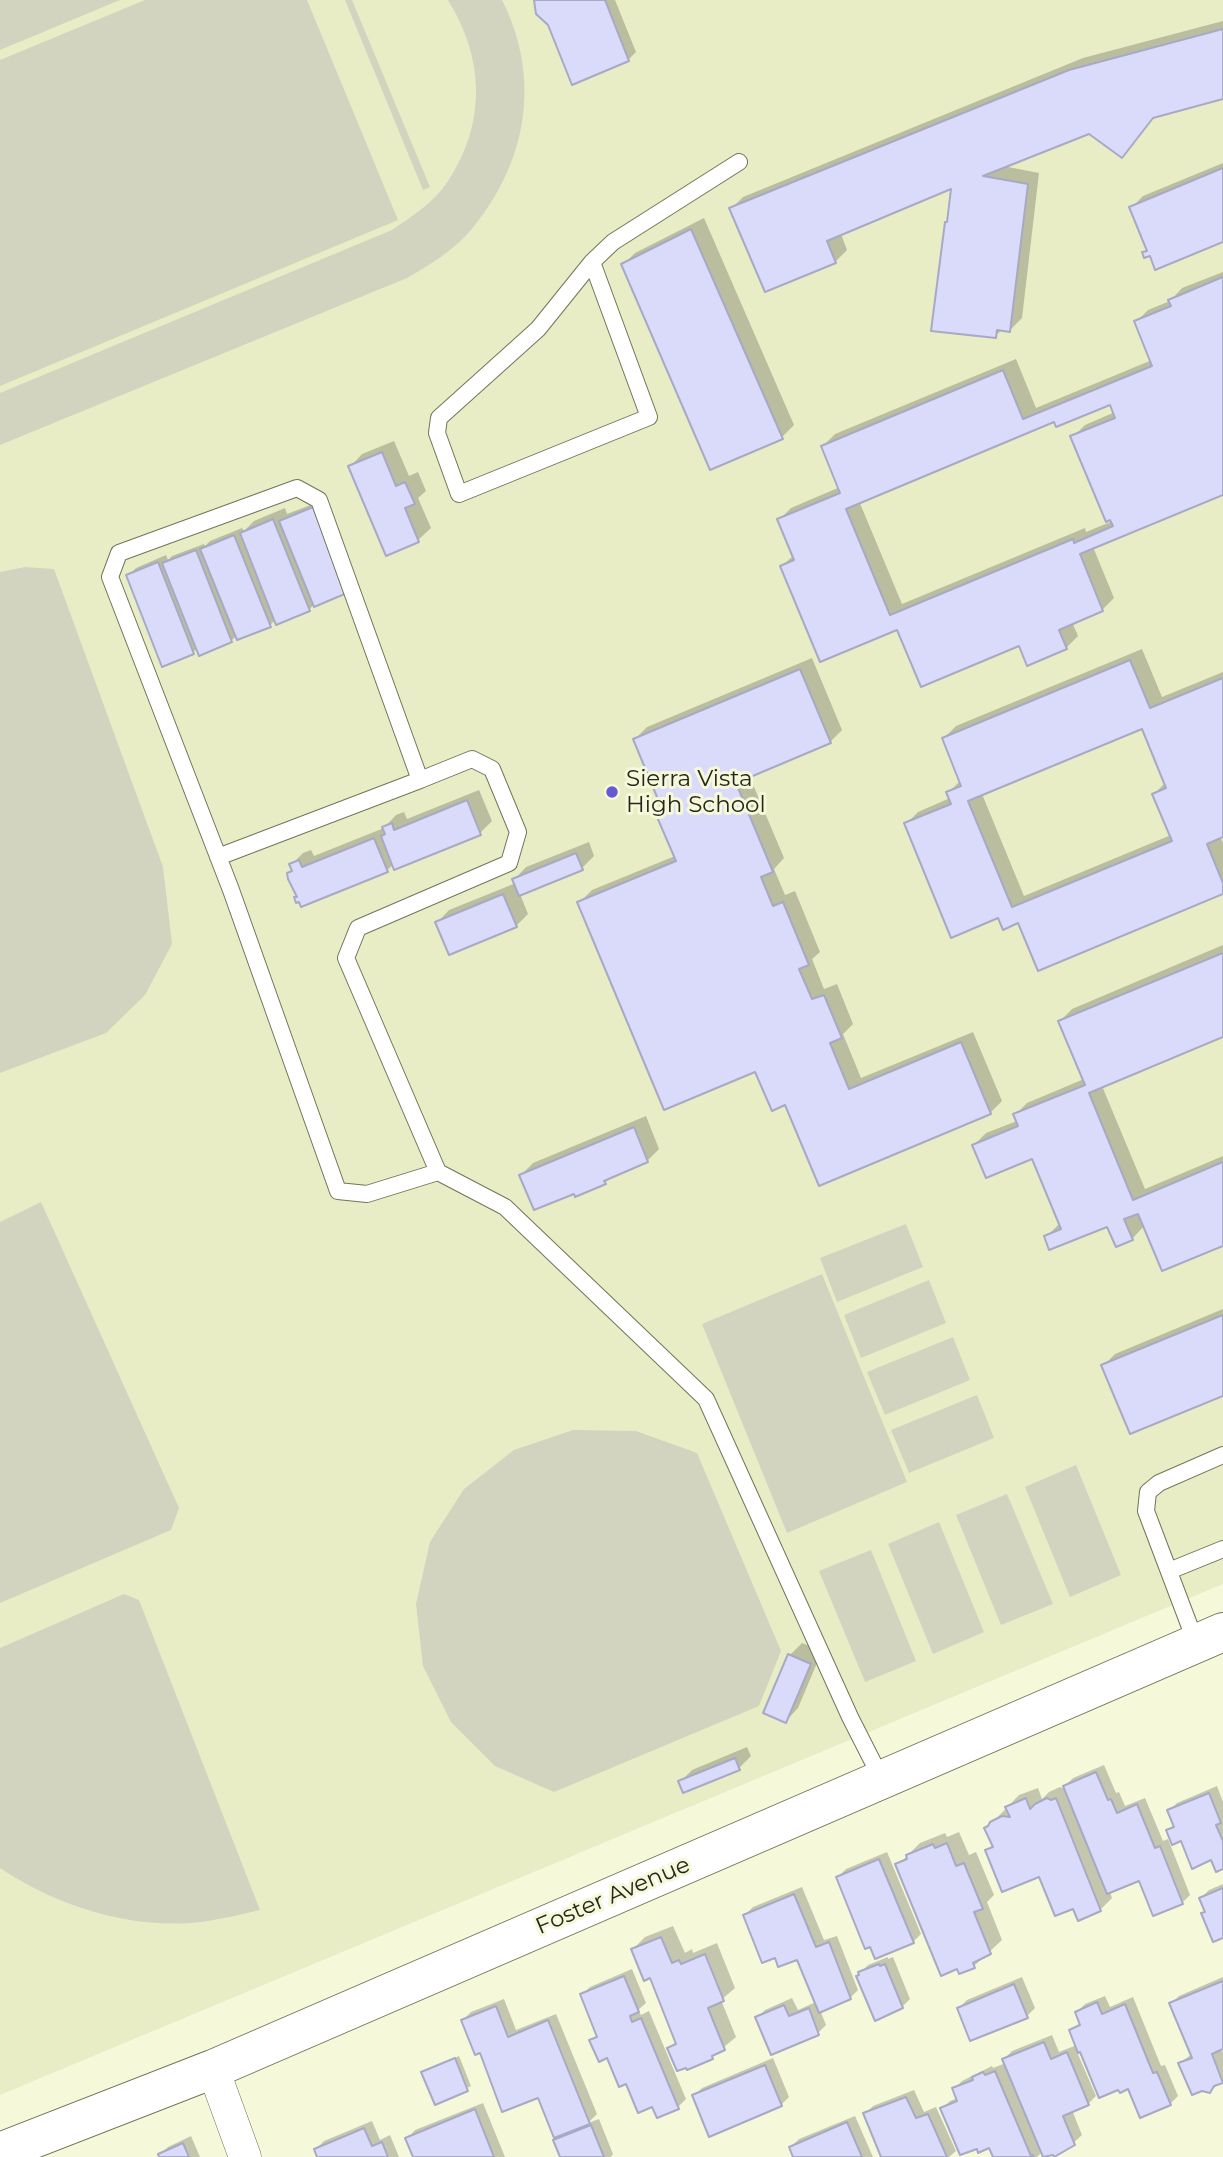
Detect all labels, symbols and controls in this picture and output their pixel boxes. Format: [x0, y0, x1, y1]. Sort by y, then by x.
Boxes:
place label: Sierra Vista High School [626, 765, 766, 819]
marker: Sierra Vista High School [604, 784, 620, 800]
street label: Foster Avenue [532, 1851, 694, 1941]

